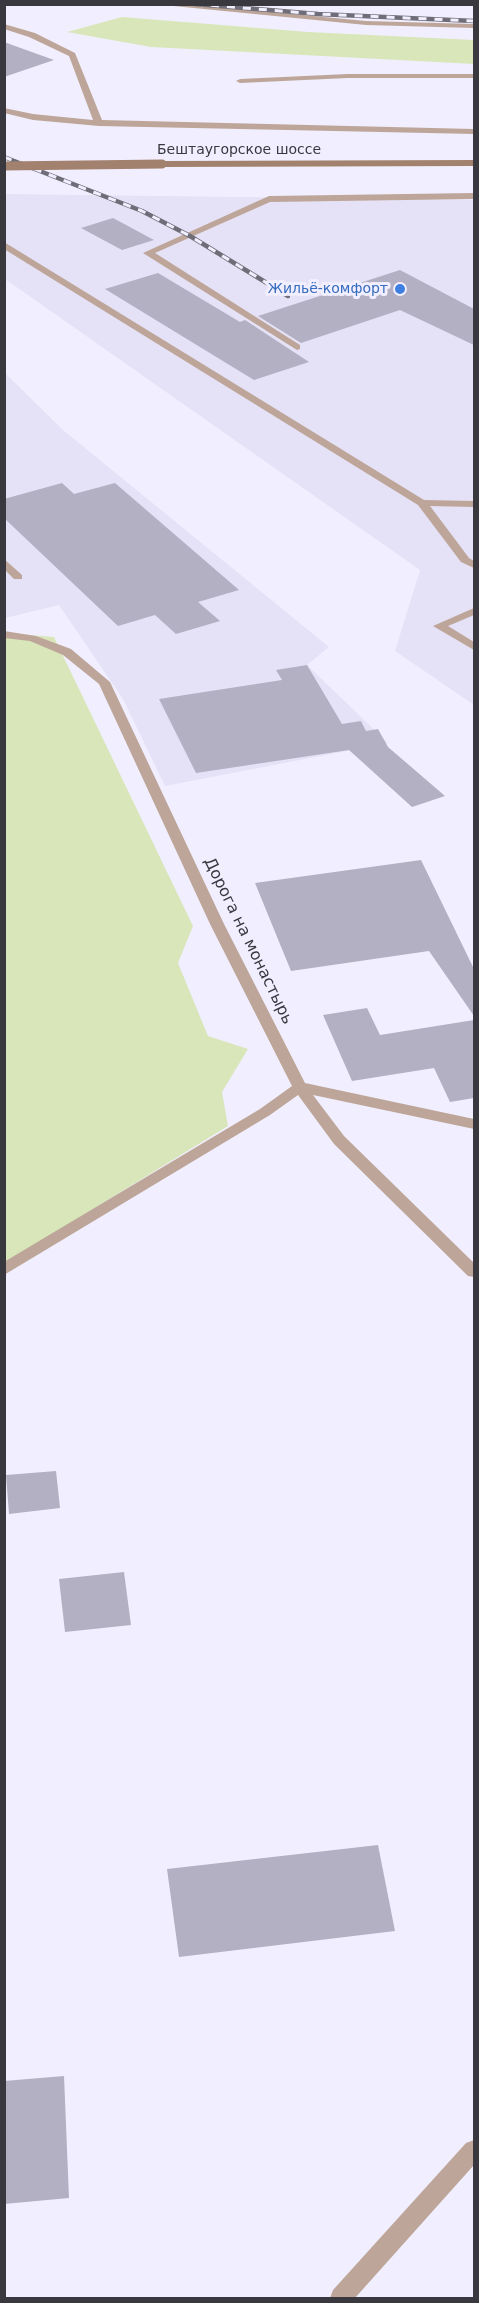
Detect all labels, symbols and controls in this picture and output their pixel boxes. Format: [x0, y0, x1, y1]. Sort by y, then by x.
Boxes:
street label: Бештаугорское шоссе [157, 142, 321, 158]
place label: Жильё-комфорт [268, 281, 388, 297]
marker: Жильё-комфорт [393, 282, 407, 296]
street label: Дорога на монастырь [199, 854, 297, 1028]

